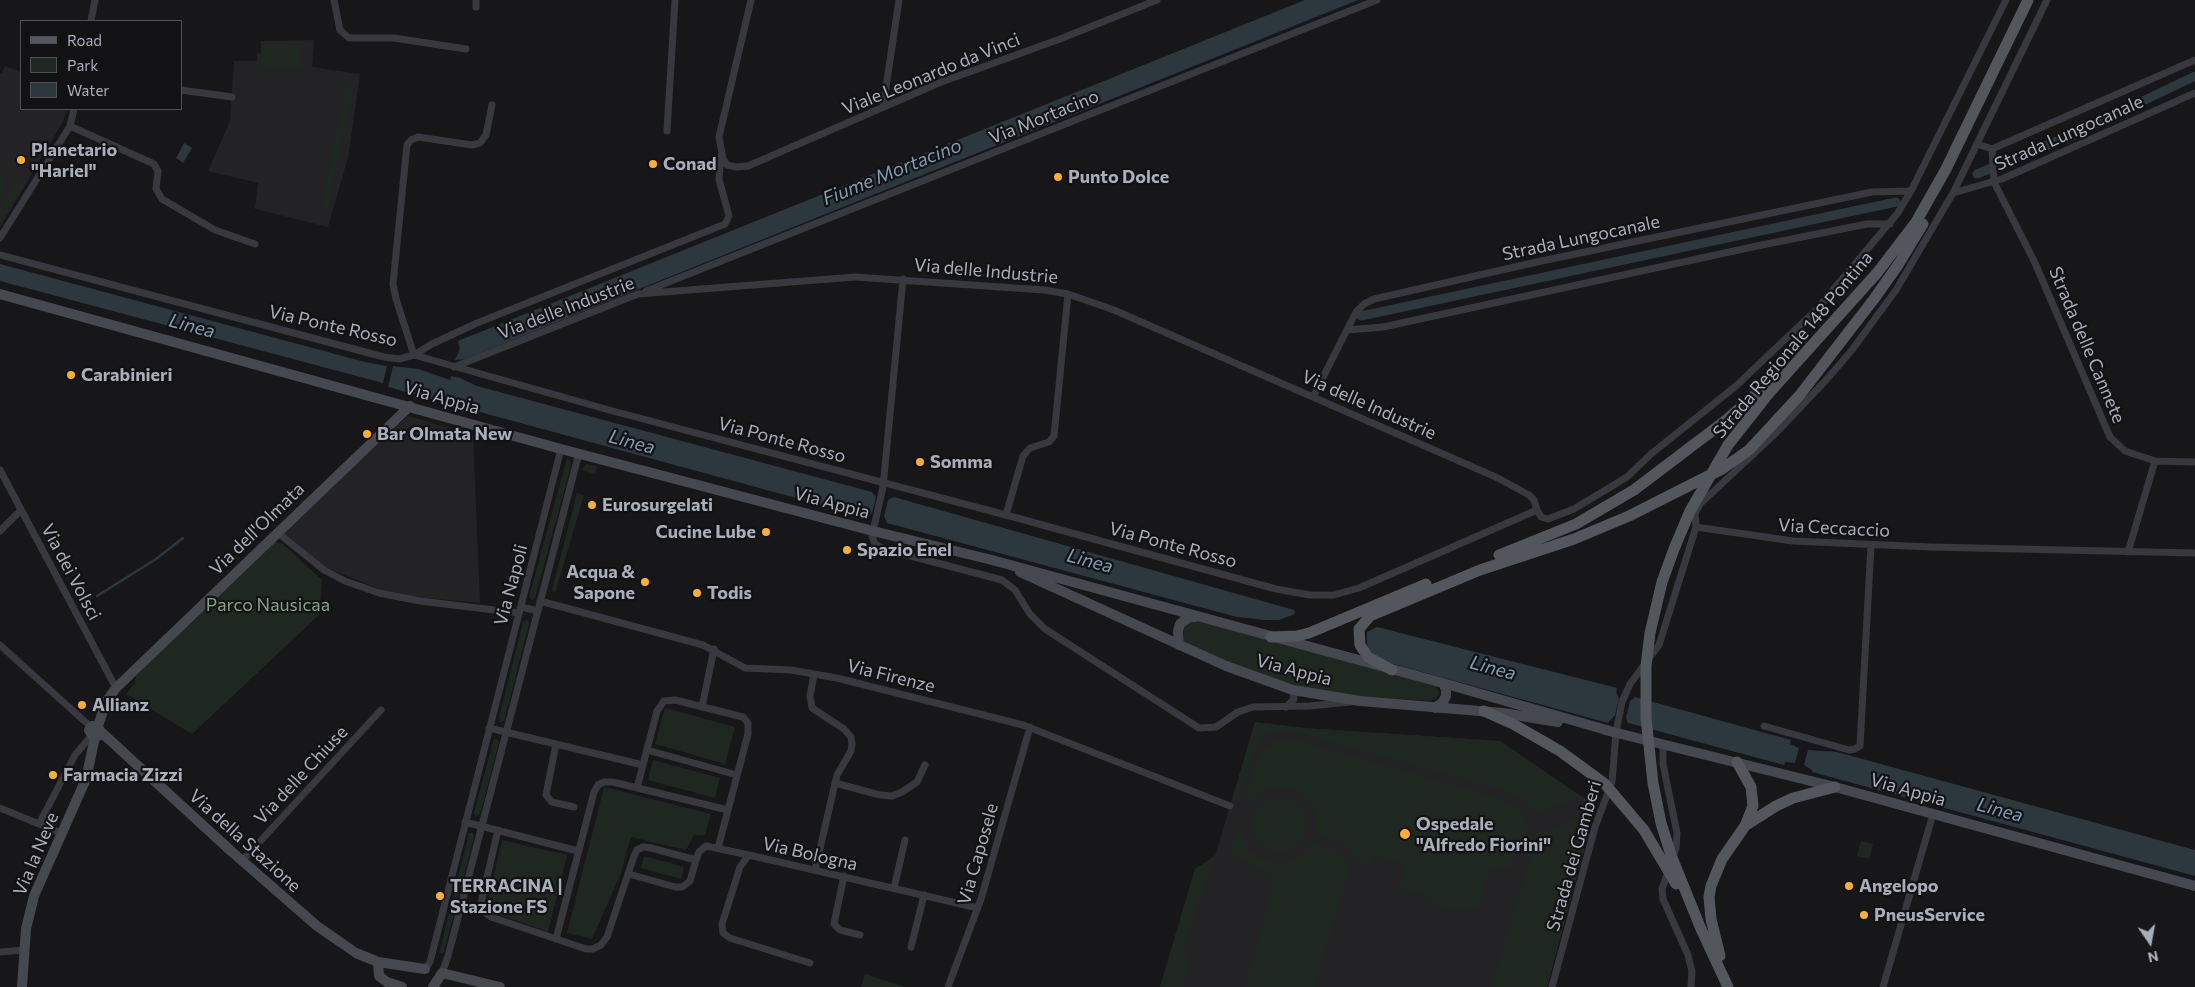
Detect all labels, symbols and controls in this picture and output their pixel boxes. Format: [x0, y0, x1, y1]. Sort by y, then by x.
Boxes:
legend [20, 20, 182, 110]
street label: Viale Leonardo da Vinci [839, 28, 1023, 120]
text: Road [67, 31, 102, 49]
text: Park [67, 56, 98, 74]
text: Water [67, 81, 109, 99]
street label: Via Mortacino [986, 85, 1102, 149]
street label: Strada Lungocanale [1991, 90, 2147, 176]
water label: Fiume Mortacino [819, 134, 965, 210]
place label: Planetario "Hariel" [31, 139, 117, 182]
place label: Conad [663, 153, 716, 175]
marker: Planetario "Hariel" [15, 154, 27, 166]
marker: Conad [647, 158, 659, 170]
place label: Punto Dolce [1068, 166, 1169, 188]
marker: Punto Dolce [1052, 171, 1064, 183]
street label: Strada Lungocanale [1500, 211, 1662, 265]
street label: Strada Regionale 148 Pontina [1708, 247, 1878, 443]
street label: Via delle Industrie [913, 254, 1059, 288]
street label: Strada delle Cannete [2044, 264, 2130, 426]
street label: Via delle Industrie [495, 272, 637, 344]
street label: Via Ponte Rosso [267, 301, 399, 351]
water label: Linea [167, 309, 217, 343]
place label: Carabinieri [81, 364, 173, 386]
street label: Via delle Industrie [1299, 366, 1439, 444]
marker: Carabinieri [65, 369, 77, 381]
street label: Via Appia [402, 377, 482, 419]
street label: Via Ponte Rosso [716, 413, 848, 467]
place label: Bar Olmata New [377, 423, 512, 445]
water label: Linea [607, 425, 657, 459]
marker: Bar Olmata New [361, 428, 373, 440]
place label: Somma [930, 451, 992, 473]
marker: Somma [914, 456, 926, 468]
street label: Via dell'Olmata [205, 478, 309, 580]
street label: Via Appia [792, 483, 872, 523]
place label: Eurosurgelati [602, 494, 713, 516]
marker: Eurosurgelati [586, 499, 598, 511]
street label: Via Ceccaccio [1777, 514, 1891, 542]
street label: Via Ponte Rosso [1107, 518, 1239, 572]
street label: Via dei Volsci [37, 520, 105, 624]
place label: Cucine Lube [656, 521, 756, 543]
marker: Cucine Lube [760, 526, 772, 538]
place label: Spazio Enel [857, 539, 952, 561]
street label: Via Napoli [490, 542, 532, 628]
marker: Spazio Enel [841, 544, 853, 556]
water label: Linea [1065, 544, 1115, 578]
place label: Acqua & Sapone [566, 561, 635, 604]
marker: Acqua & Sapone [639, 576, 651, 588]
place label: Todis [707, 582, 752, 604]
marker: Todis [691, 587, 703, 599]
park label: Parco Nausicaa [206, 594, 330, 616]
street label: Via Appia [1254, 650, 1334, 690]
water label: Linea [1468, 651, 1518, 685]
street label: Via Firenze [845, 655, 937, 697]
place label: Allianz [92, 694, 149, 716]
marker: Allianz [76, 699, 88, 711]
street label: Via delle Chiuse [250, 721, 352, 829]
place label: Farmacia Zizzi [63, 764, 183, 786]
marker: Farmacia Zizzi [47, 769, 59, 781]
street label: Via Appia [1868, 769, 1948, 811]
street label: Strada dei Gamberi [1542, 778, 1606, 934]
street label: Via della Stazione [185, 785, 305, 897]
water label: Linea [1975, 793, 2025, 827]
street label: Via Caposele [953, 801, 1003, 907]
street label: Via la Neve [9, 809, 63, 899]
place label: Ospedale "Alfredo Fiorini" [1416, 813, 1551, 856]
marker: Ospedale "Alfredo Fiorini" [1398, 827, 1412, 841]
street label: Via Bologna [760, 833, 860, 875]
place label: TERRACINA | Stazione FS [450, 875, 563, 918]
place label: Angelopo [1859, 875, 1939, 897]
marker: Angelopo [1843, 880, 1855, 892]
marker: TERRACINA | Stazione FS [434, 890, 446, 902]
place label: PneusService [1874, 904, 1985, 926]
marker: PneusService [1858, 909, 1870, 921]
north arrow [2125, 917, 2175, 967]
text: N [2146, 948, 2160, 967]

